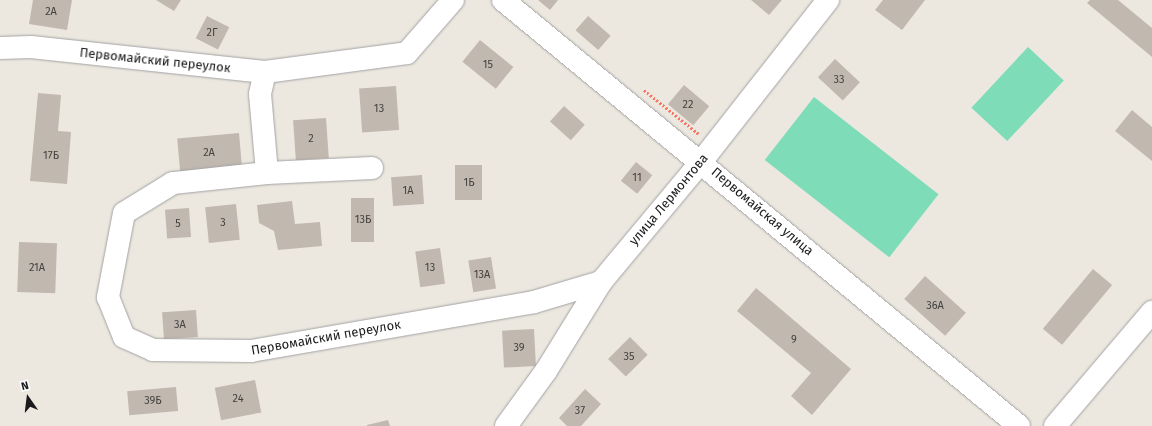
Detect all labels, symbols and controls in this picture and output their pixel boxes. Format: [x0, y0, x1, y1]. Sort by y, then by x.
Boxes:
house number: 2А [45, 5, 57, 19]
house number: 2Г [206, 26, 218, 40]
street label: Первомайский переулок [79, 45, 231, 77]
house number: 15 [483, 58, 493, 72]
house number: 33 [834, 73, 844, 87]
house number: 22 [683, 98, 693, 112]
house number: 13 [374, 102, 384, 116]
house number: 2 [308, 132, 314, 146]
house number: 2А [203, 146, 215, 160]
house number: 17Б [43, 149, 59, 163]
street label: улица Лермонтова [626, 151, 712, 249]
street label: Первомайская улица [708, 165, 816, 259]
house number: 11 [632, 171, 642, 185]
house number: 1Б [463, 176, 475, 190]
house number: 1А [402, 184, 414, 198]
house number: 13Б [355, 213, 371, 227]
house number: 3 [220, 216, 226, 230]
house number: 5 [175, 217, 181, 231]
house number: 21А [29, 261, 45, 275]
house number: 13 [425, 261, 435, 275]
house number: 13А [474, 268, 490, 282]
house number: 36А [926, 299, 944, 313]
street label: Первомайский переулок [250, 317, 402, 359]
house number: 3А [174, 318, 186, 332]
house number: 9 [791, 333, 797, 347]
house number: 39 [513, 341, 525, 355]
house number: 35 [624, 350, 634, 364]
north arrow [8, 378, 48, 418]
text: N [20, 379, 30, 393]
house number: 24 [233, 392, 243, 406]
house number: 39Б [144, 394, 162, 408]
house number: 37 [575, 404, 585, 418]

